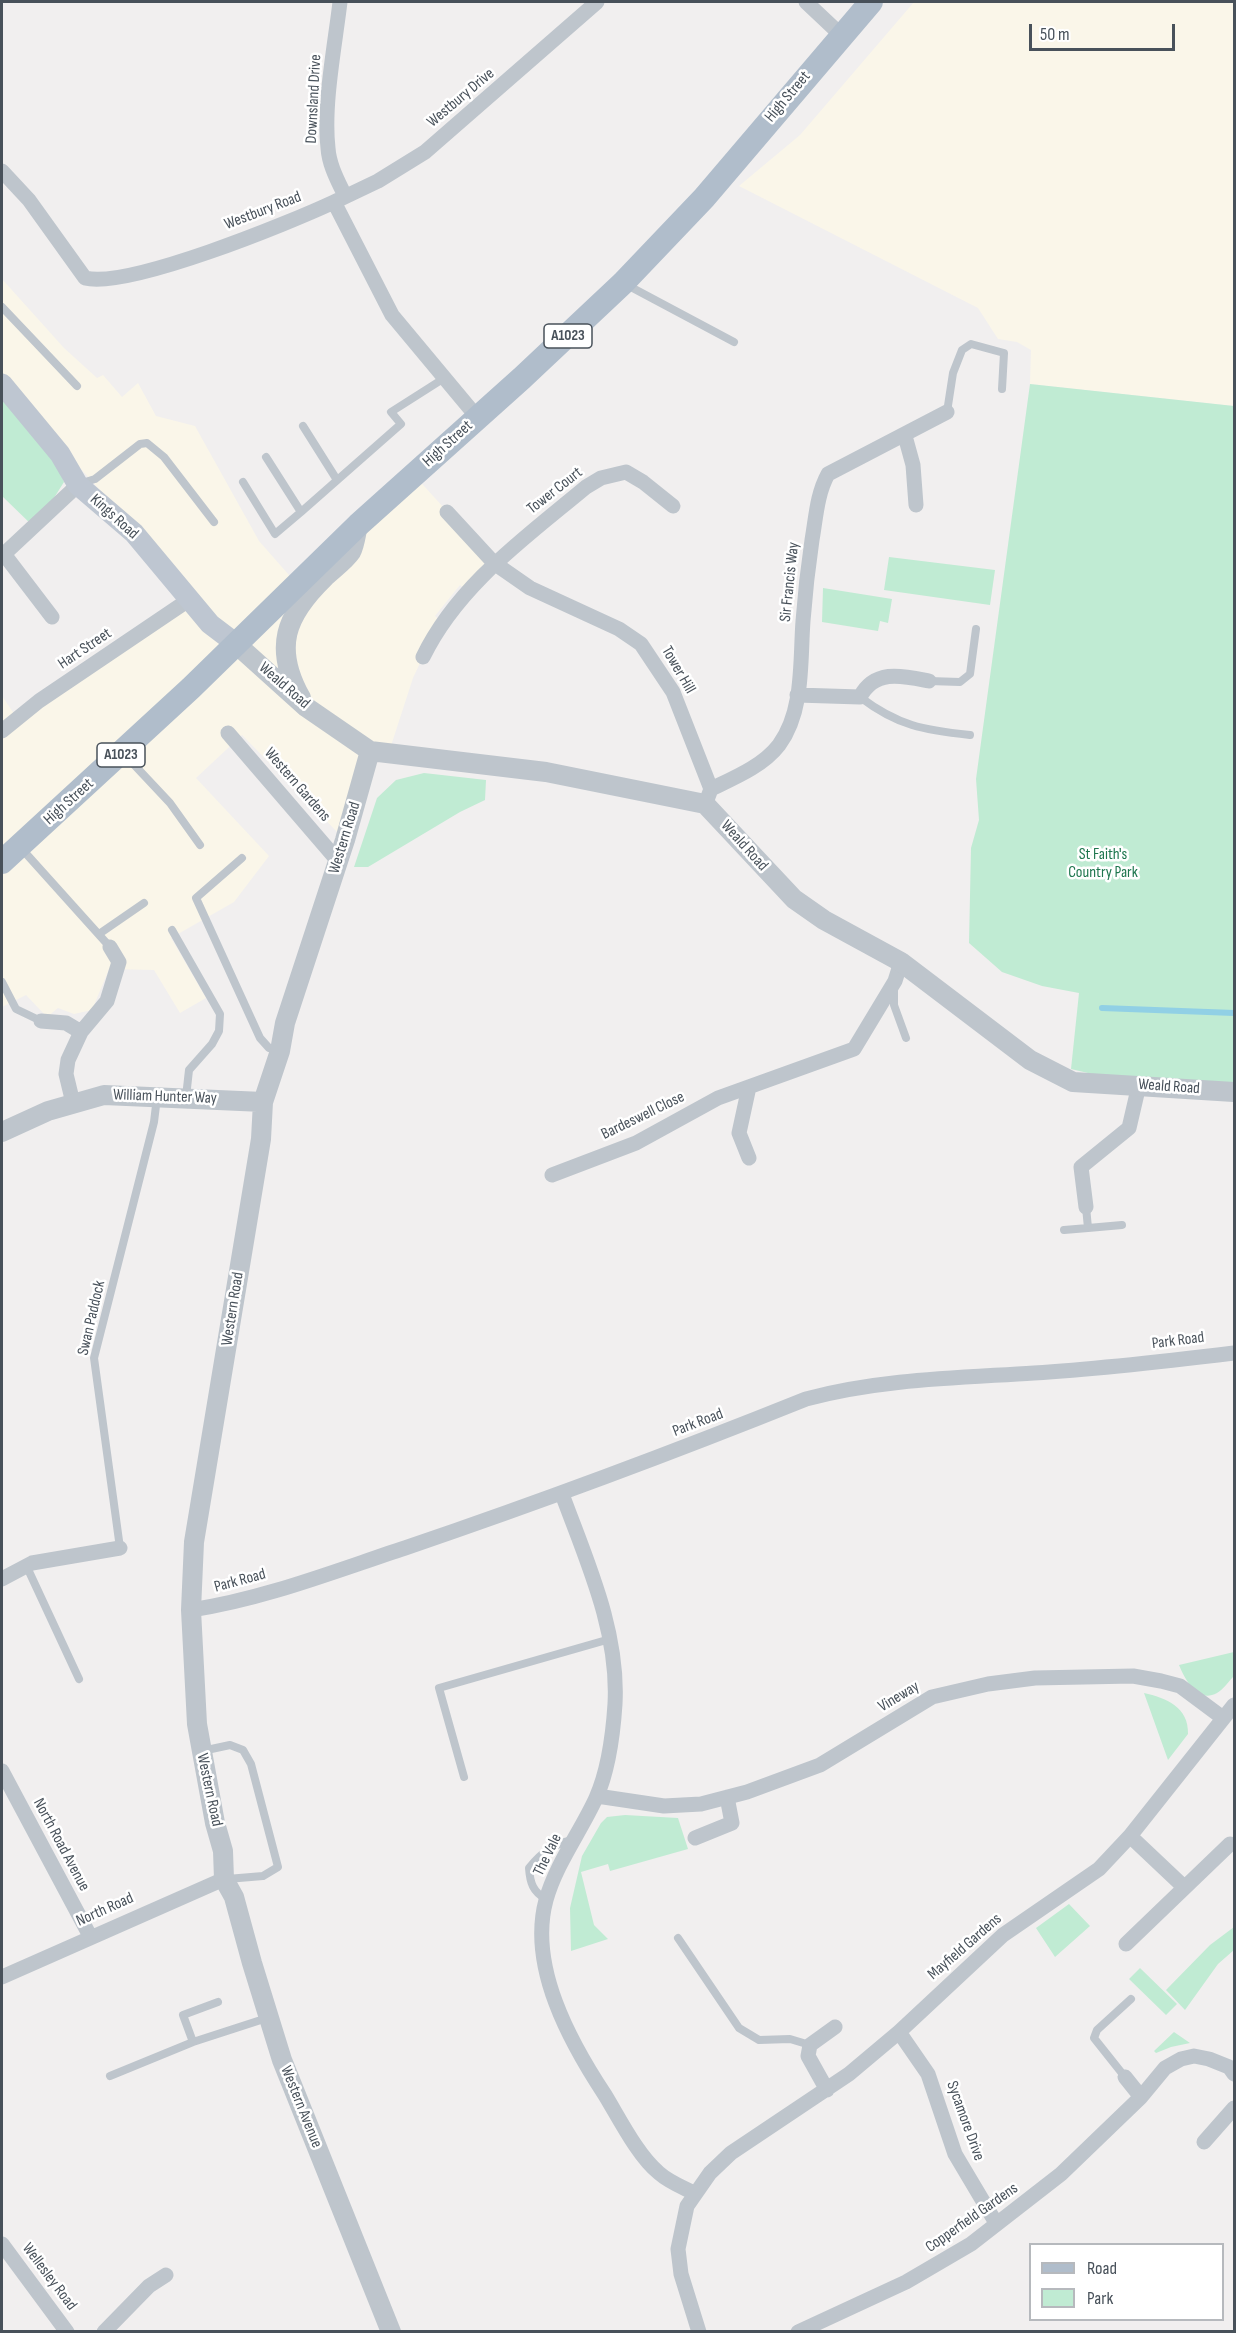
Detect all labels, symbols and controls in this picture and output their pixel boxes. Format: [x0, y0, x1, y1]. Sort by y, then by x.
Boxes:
scale bar [1032, 12, 1178, 50]
text: 50 m [1040, 24, 1070, 45]
street label: Downsland Drive [302, 54, 326, 144]
street label: Westbury Drive [423, 64, 499, 132]
street label: High Street [761, 68, 815, 126]
street label: Westbury Road [222, 188, 304, 234]
road number: A1023 [544, 324, 592, 348]
street label: High Street [419, 417, 477, 471]
street label: Tower Court [523, 463, 587, 519]
street label: Kings Road [86, 490, 142, 544]
street label: Sir Francis Way [776, 541, 804, 623]
street label: Hart Street [55, 624, 115, 674]
street label: Tower Hill [657, 643, 699, 697]
street label: Weald Road [254, 659, 314, 713]
road number: A1023 [97, 743, 145, 767]
street label: Western Gardens [260, 744, 334, 826]
street label: High Street [40, 775, 98, 829]
street label: Western Road [325, 800, 365, 876]
street label: Weald Road [716, 817, 772, 875]
park label: St Faith's Country Park [1068, 845, 1138, 883]
street label: Weald Road [1138, 1075, 1200, 1099]
street label: William Hunter Way [113, 1086, 217, 1108]
street label: Bardeswell Close [598, 1088, 688, 1144]
street label: Western Road [218, 1271, 248, 1347]
street label: Swan Paddock [74, 1279, 110, 1357]
street label: Park Road [1151, 1328, 1205, 1354]
street label: Park Road [670, 1405, 726, 1441]
street label: Park Road [212, 1565, 268, 1597]
street label: Vineway [875, 1677, 923, 1717]
street label: Western Road [192, 1752, 226, 1828]
street label: North Road Avenue [29, 1795, 93, 1895]
street label: The Vale [530, 1831, 566, 1879]
street label: North Road [73, 1889, 137, 1931]
street label: Mayfield Gardens [924, 1910, 1006, 1984]
street label: Western Avenue [276, 2063, 326, 2151]
street label: Sycamore Drive [942, 2079, 988, 2163]
street label: Copperfield Gardens [922, 2179, 1022, 2257]
street label: Wellesley Road [17, 2240, 81, 2314]
legend [1029, 2243, 1224, 2321]
text: Road [1087, 2258, 1117, 2279]
text: Park [1087, 2288, 1113, 2309]

